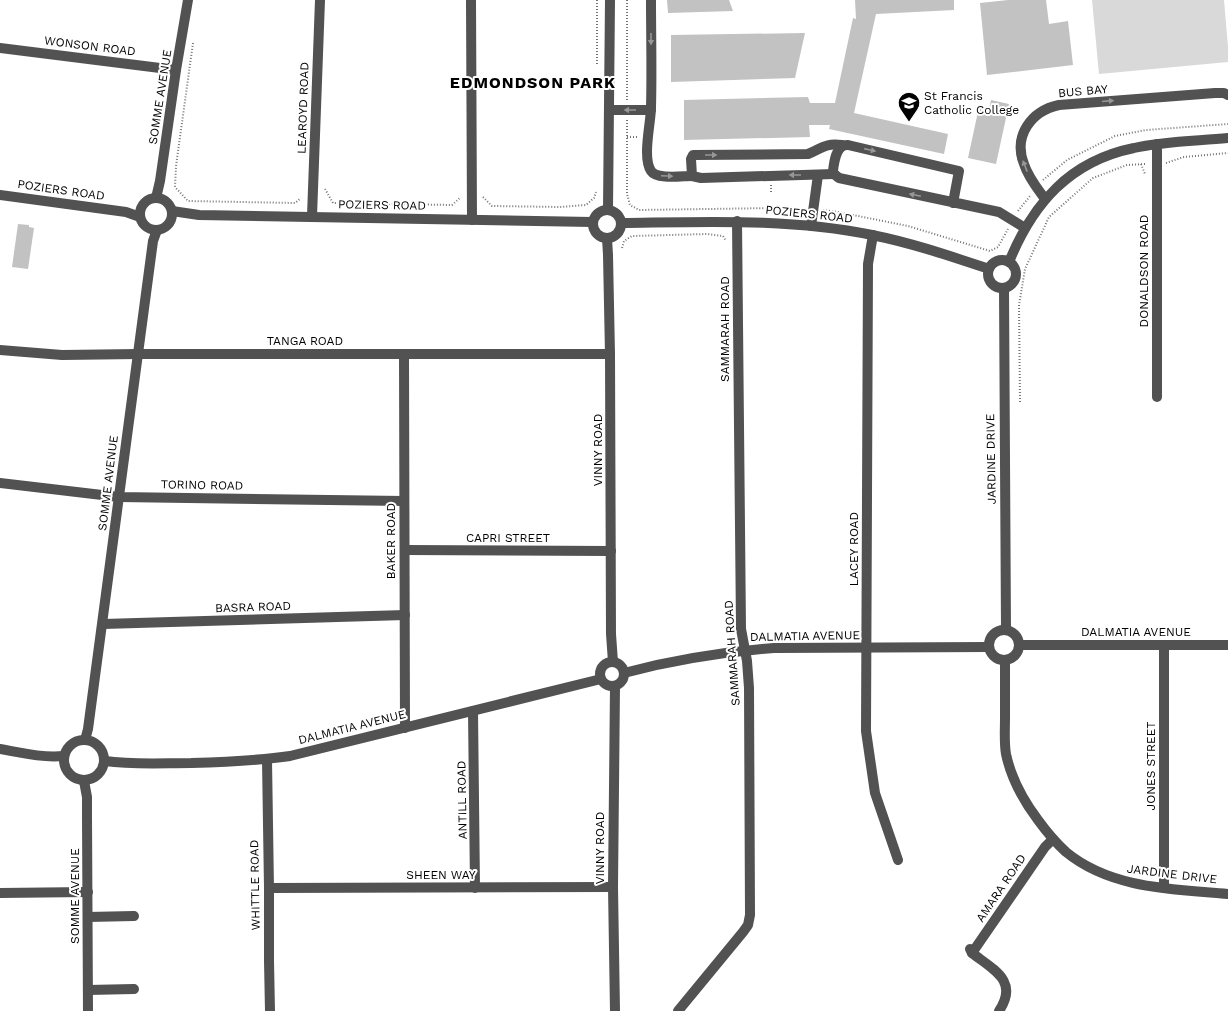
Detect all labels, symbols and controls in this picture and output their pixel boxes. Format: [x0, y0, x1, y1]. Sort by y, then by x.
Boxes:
street label: WONSON ROAD [43, 33, 137, 59]
one-way arrow [648, 33, 654, 46]
street label: SOMME AVENUE [146, 48, 174, 146]
street label: LEAROYD ROAD [294, 62, 312, 154]
district label: EDMONDSON PARK [450, 73, 616, 92]
street label: BUS BAY [1058, 82, 1109, 100]
place label: St Francis Catholic College [924, 89, 1019, 117]
school or university icon: St Francis Catholic College [896, 90, 922, 123]
one-way arrow [1102, 98, 1114, 105]
one-way arrow [623, 107, 636, 113]
one-way arrow [864, 148, 876, 154]
one-way arrow [705, 152, 718, 158]
one-way arrow [1021, 159, 1027, 171]
one-way arrow [788, 172, 801, 178]
one-way arrow [661, 173, 673, 180]
street label: POZIERS ROAD [17, 177, 105, 203]
one-way arrow [909, 191, 921, 197]
street label: POZIERS ROAD [338, 197, 426, 213]
street label: POZIERS ROAD [765, 202, 853, 226]
street label: DONALDSON ROAD [1137, 215, 1151, 327]
street label: SAMMARAH ROAD [718, 276, 732, 382]
street label: TANGA ROAD [267, 334, 343, 348]
street label: JARDINE DRIVE [983, 413, 999, 505]
street label: VINNY ROAD [591, 414, 605, 486]
street label: SOMME AVENUE [95, 434, 121, 532]
street label: TORINO ROAD [161, 477, 243, 493]
street label: BAKER ROAD [384, 503, 398, 579]
street label: LACEY ROAD [847, 512, 861, 586]
street label: CAPRI STREET [466, 531, 550, 545]
street label: BASRA ROAD [215, 599, 291, 615]
street label: SAMMARAH ROAD [721, 600, 743, 706]
street label: DALMATIA AVENUE [1081, 625, 1191, 639]
street label: DALMATIA AVENUE [750, 628, 860, 644]
street label: DALMATIA AVENUE [297, 707, 407, 747]
street label: JONES STREET [1144, 721, 1158, 811]
street label: ANTILL ROAD [454, 760, 470, 840]
street label: VINNY ROAD [593, 812, 607, 884]
street label: WHITTLE ROAD [247, 840, 263, 930]
street label: SOMME AVENUE [68, 848, 82, 944]
street label: AMARA ROAD [973, 851, 1029, 925]
street label: JARDINE DRIVE [1126, 862, 1218, 887]
street label: SHEEN WAY [406, 868, 476, 882]

